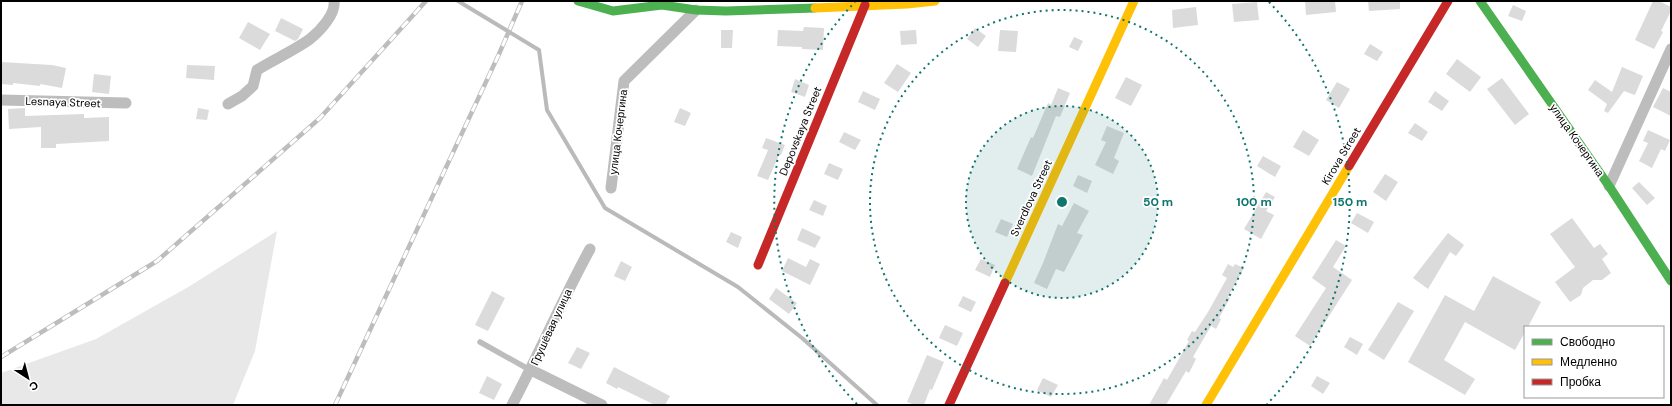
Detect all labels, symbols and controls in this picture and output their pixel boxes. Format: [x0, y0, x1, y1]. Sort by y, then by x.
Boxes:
street label: Depovskaya Street [776, 84, 824, 178]
street label: улица Кочергина [606, 88, 630, 175]
street label: Lesnaya Street [25, 94, 101, 110]
street label: улица Кочергина [1547, 101, 1608, 180]
street label: Kirova Street [1318, 125, 1364, 187]
street label: Sverdlova Street [1007, 157, 1055, 239]
text: 50 m [1143, 194, 1173, 210]
text: 100 m [1236, 194, 1272, 210]
text: 150 m [1333, 194, 1367, 210]
centre of rings [1055, 195, 1069, 209]
street label: Грушёвая улица [527, 286, 575, 367]
legend [1524, 326, 1664, 398]
text: Свободно [1560, 334, 1615, 350]
text: Медленно [1560, 354, 1617, 370]
north arrow [8, 358, 48, 398]
text: Пробка [1560, 374, 1601, 390]
text: С [27, 378, 41, 394]

